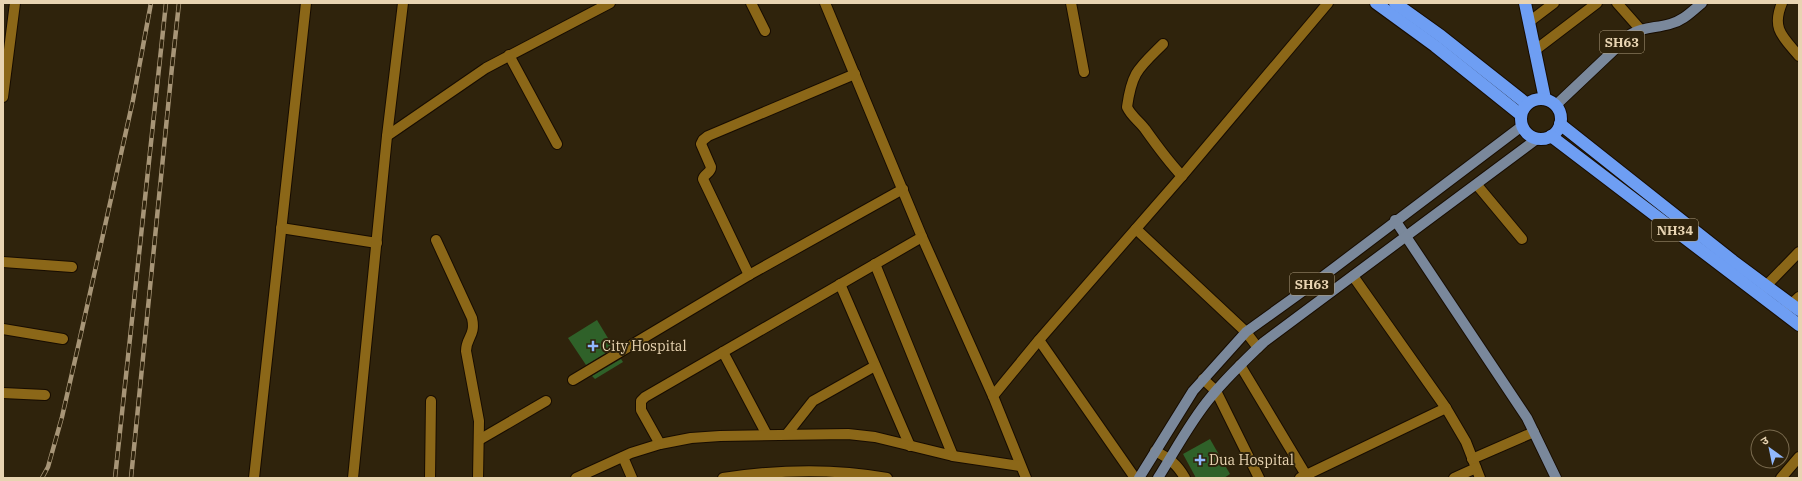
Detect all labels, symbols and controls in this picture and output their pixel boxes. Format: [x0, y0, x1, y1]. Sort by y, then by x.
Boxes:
road number: SH63 [1600, 31, 1644, 53]
road number: NH34 [1652, 219, 1698, 241]
road number: SH63 [1290, 273, 1334, 295]
place label: City Hospital [602, 337, 687, 355]
marker: City Hospital [587, 340, 599, 352]
north arrow [1750, 429, 1790, 469]
text: उ [1758, 433, 1772, 448]
place label: Dua Hospital [1209, 451, 1294, 469]
marker: Dua Hospital [1194, 454, 1206, 466]

